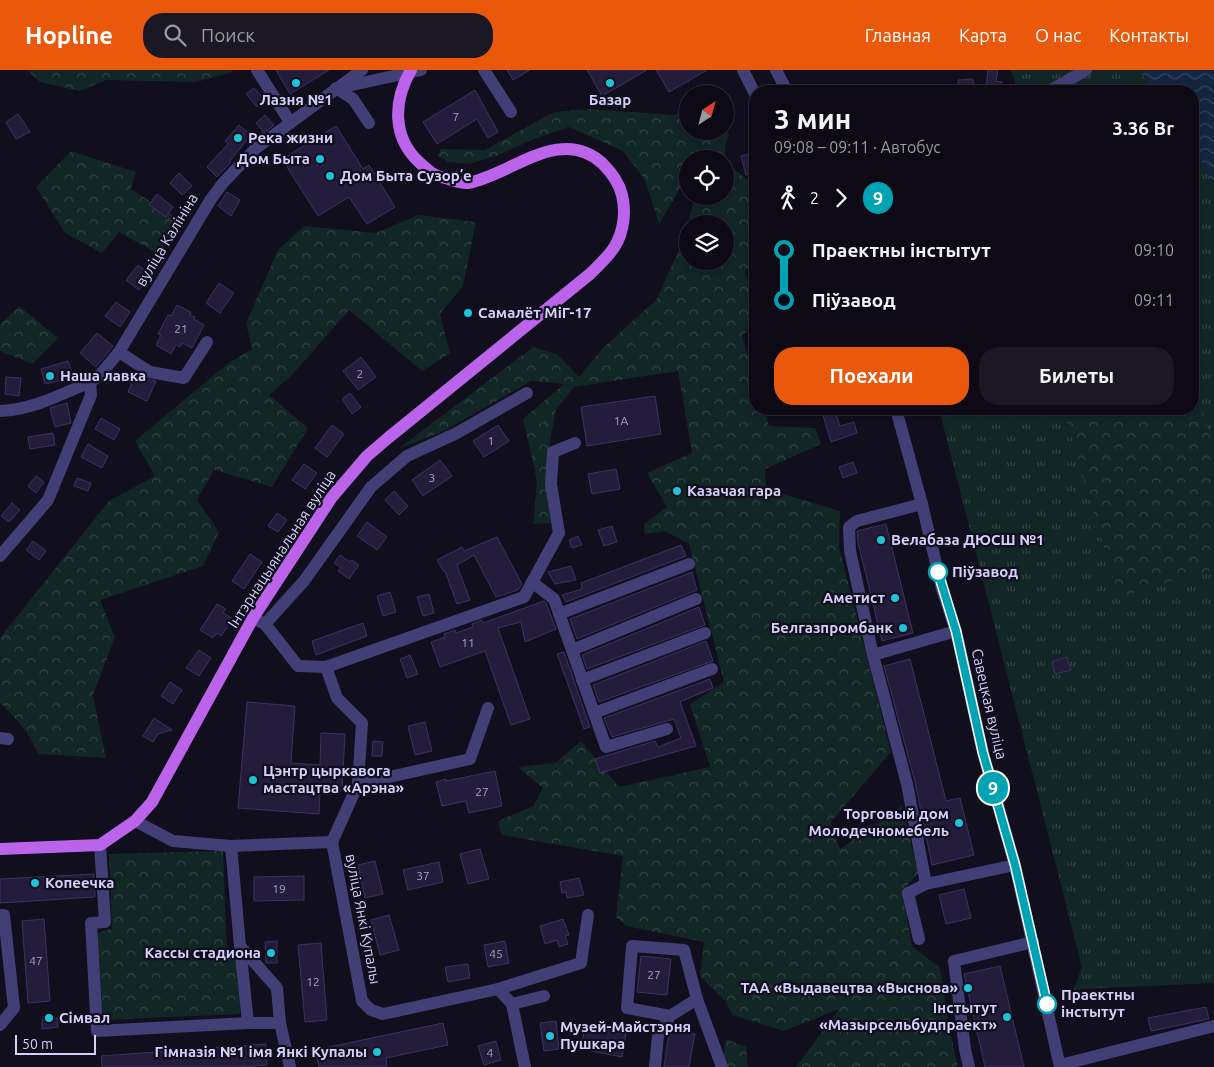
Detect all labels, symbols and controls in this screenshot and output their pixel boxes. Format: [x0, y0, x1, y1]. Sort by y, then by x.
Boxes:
search box [143, 13, 493, 58]
icon: search [161, 21, 189, 49]
text: Hopline [25, 22, 113, 49]
text: Поиск [201, 24, 255, 46]
text: Главная [865, 25, 931, 45]
text: Карта [959, 25, 1007, 45]
text: О нас [1035, 25, 1081, 45]
text: Контакты [1109, 25, 1189, 45]
marker: Лазня №1 [290, 77, 302, 89]
marker: Базар [604, 77, 616, 89]
north arrow [679, 85, 734, 140]
map controls [679, 85, 734, 270]
place label: Лазня №1 [259, 91, 333, 108]
place label: Базар [589, 91, 631, 108]
text: 3 мин [774, 103, 851, 134]
house number: 7 [453, 110, 459, 123]
text: 3.36 Br [1112, 117, 1174, 139]
place label: Река жизни [248, 129, 333, 146]
marker: Река жизни [232, 132, 244, 144]
text: 09:08 – 09:11 · Автобус [774, 138, 941, 156]
place label: Дом Быта [237, 150, 310, 167]
button: locate [679, 150, 734, 205]
marker: Дом Быта [314, 153, 326, 165]
place label: Дом Быта Сузорʼе [340, 167, 472, 184]
marker: Дом Быта Сузорʼе [324, 170, 336, 182]
icon: walk [774, 184, 802, 212]
icon: forward [827, 184, 855, 212]
text: 9 [873, 188, 883, 208]
text: 2 [810, 189, 819, 207]
street label: вуліца Калініна [132, 190, 201, 289]
button: layers [679, 215, 734, 270]
text: Праектны інстытут [812, 239, 991, 261]
text: 09:10 [1134, 241, 1174, 259]
text: Піўзавод [812, 289, 896, 311]
text: 09:11 [1134, 291, 1174, 309]
place label: Самалёт МіГ-17 [478, 304, 591, 321]
marker: Самалёт МіГ-17 [462, 307, 474, 319]
house number: 21 [174, 322, 188, 335]
button: Поехали [774, 347, 969, 405]
button: Билеты [979, 347, 1174, 405]
place label: Наша лавка [60, 367, 146, 384]
house number: 2 [357, 367, 363, 380]
marker: Наша лавка [44, 370, 56, 382]
house number: 1А [614, 414, 628, 427]
house number: 1 [488, 434, 494, 447]
street label: Інтэрнацыянальная вуліца [224, 467, 339, 631]
house number: 3 [429, 471, 435, 484]
place label: Казачая гара [687, 482, 781, 499]
marker: Казачая гара [671, 485, 683, 497]
place label: Велабаза ДЮСШ №1 [891, 531, 1044, 548]
marker: Велабаза ДЮСШ №1 [875, 534, 887, 546]
marker: Піўзавод [928, 562, 948, 582]
place label: Піўзавод [952, 563, 1018, 580]
place label: Аметист [823, 589, 885, 606]
marker: Аметист [889, 592, 901, 604]
place label: Белгазпромбанк [771, 619, 893, 636]
marker: Белгазпромбанк [897, 622, 909, 634]
house number: 11 [461, 636, 475, 649]
street label: Савецкая вуліца [968, 647, 1011, 761]
place label: Цэнтр цыркавога мастацтва «Арэна» [263, 762, 405, 796]
line badge: 9 [977, 772, 1009, 804]
marker: Цэнтр цыркавога мастацтва «Арэна» [247, 774, 259, 786]
text: 9 [988, 778, 998, 798]
house number: 27 [475, 785, 489, 798]
place label: Торговый дом Молодечномебель [809, 805, 949, 839]
marker: Торговый дом Молодечномебель [953, 817, 965, 829]
street label: вуліца Янкі Купалы [343, 852, 384, 986]
house number: 37 [416, 869, 430, 882]
place label: Копеечка [45, 874, 115, 891]
marker: Копеечка [29, 877, 41, 889]
house number: 19 [272, 882, 286, 895]
place label: Кассы стадиона [144, 944, 261, 961]
marker: Кассы стадиона [265, 947, 277, 959]
house number: 45 [489, 947, 503, 960]
house number: 47 [29, 954, 43, 967]
house number: 27 [647, 968, 661, 981]
house number: 12 [306, 975, 320, 988]
place label: ТАА «Выдавецтва «Выснова» [741, 979, 959, 996]
marker: ТАА «Выдавецтва «Выснова» [962, 982, 974, 994]
place label: Праектны інстытут [1061, 986, 1135, 1020]
marker: Праектны інстытут [1037, 994, 1057, 1014]
place label: Інстытут «Мазырсельбудпраект» [819, 999, 998, 1033]
place label: Сімвал [59, 1009, 110, 1026]
marker: Інстытут «Мазырсельбудпраект» [1001, 1011, 1013, 1023]
marker: Сімвал [43, 1012, 55, 1024]
place label: Музей-Майстэрня Пушкара [560, 1018, 691, 1052]
marker: Музей-Майстэрня Пушкара [544, 1030, 556, 1042]
scale bar [15, 1032, 96, 1055]
text: 50 m [22, 1036, 53, 1052]
place label: Гімназія №1 імя Янкі Купалы [154, 1043, 367, 1060]
marker: Гімназія №1 імя Янкі Купалы [371, 1046, 383, 1058]
house number: 4 [487, 1046, 494, 1059]

